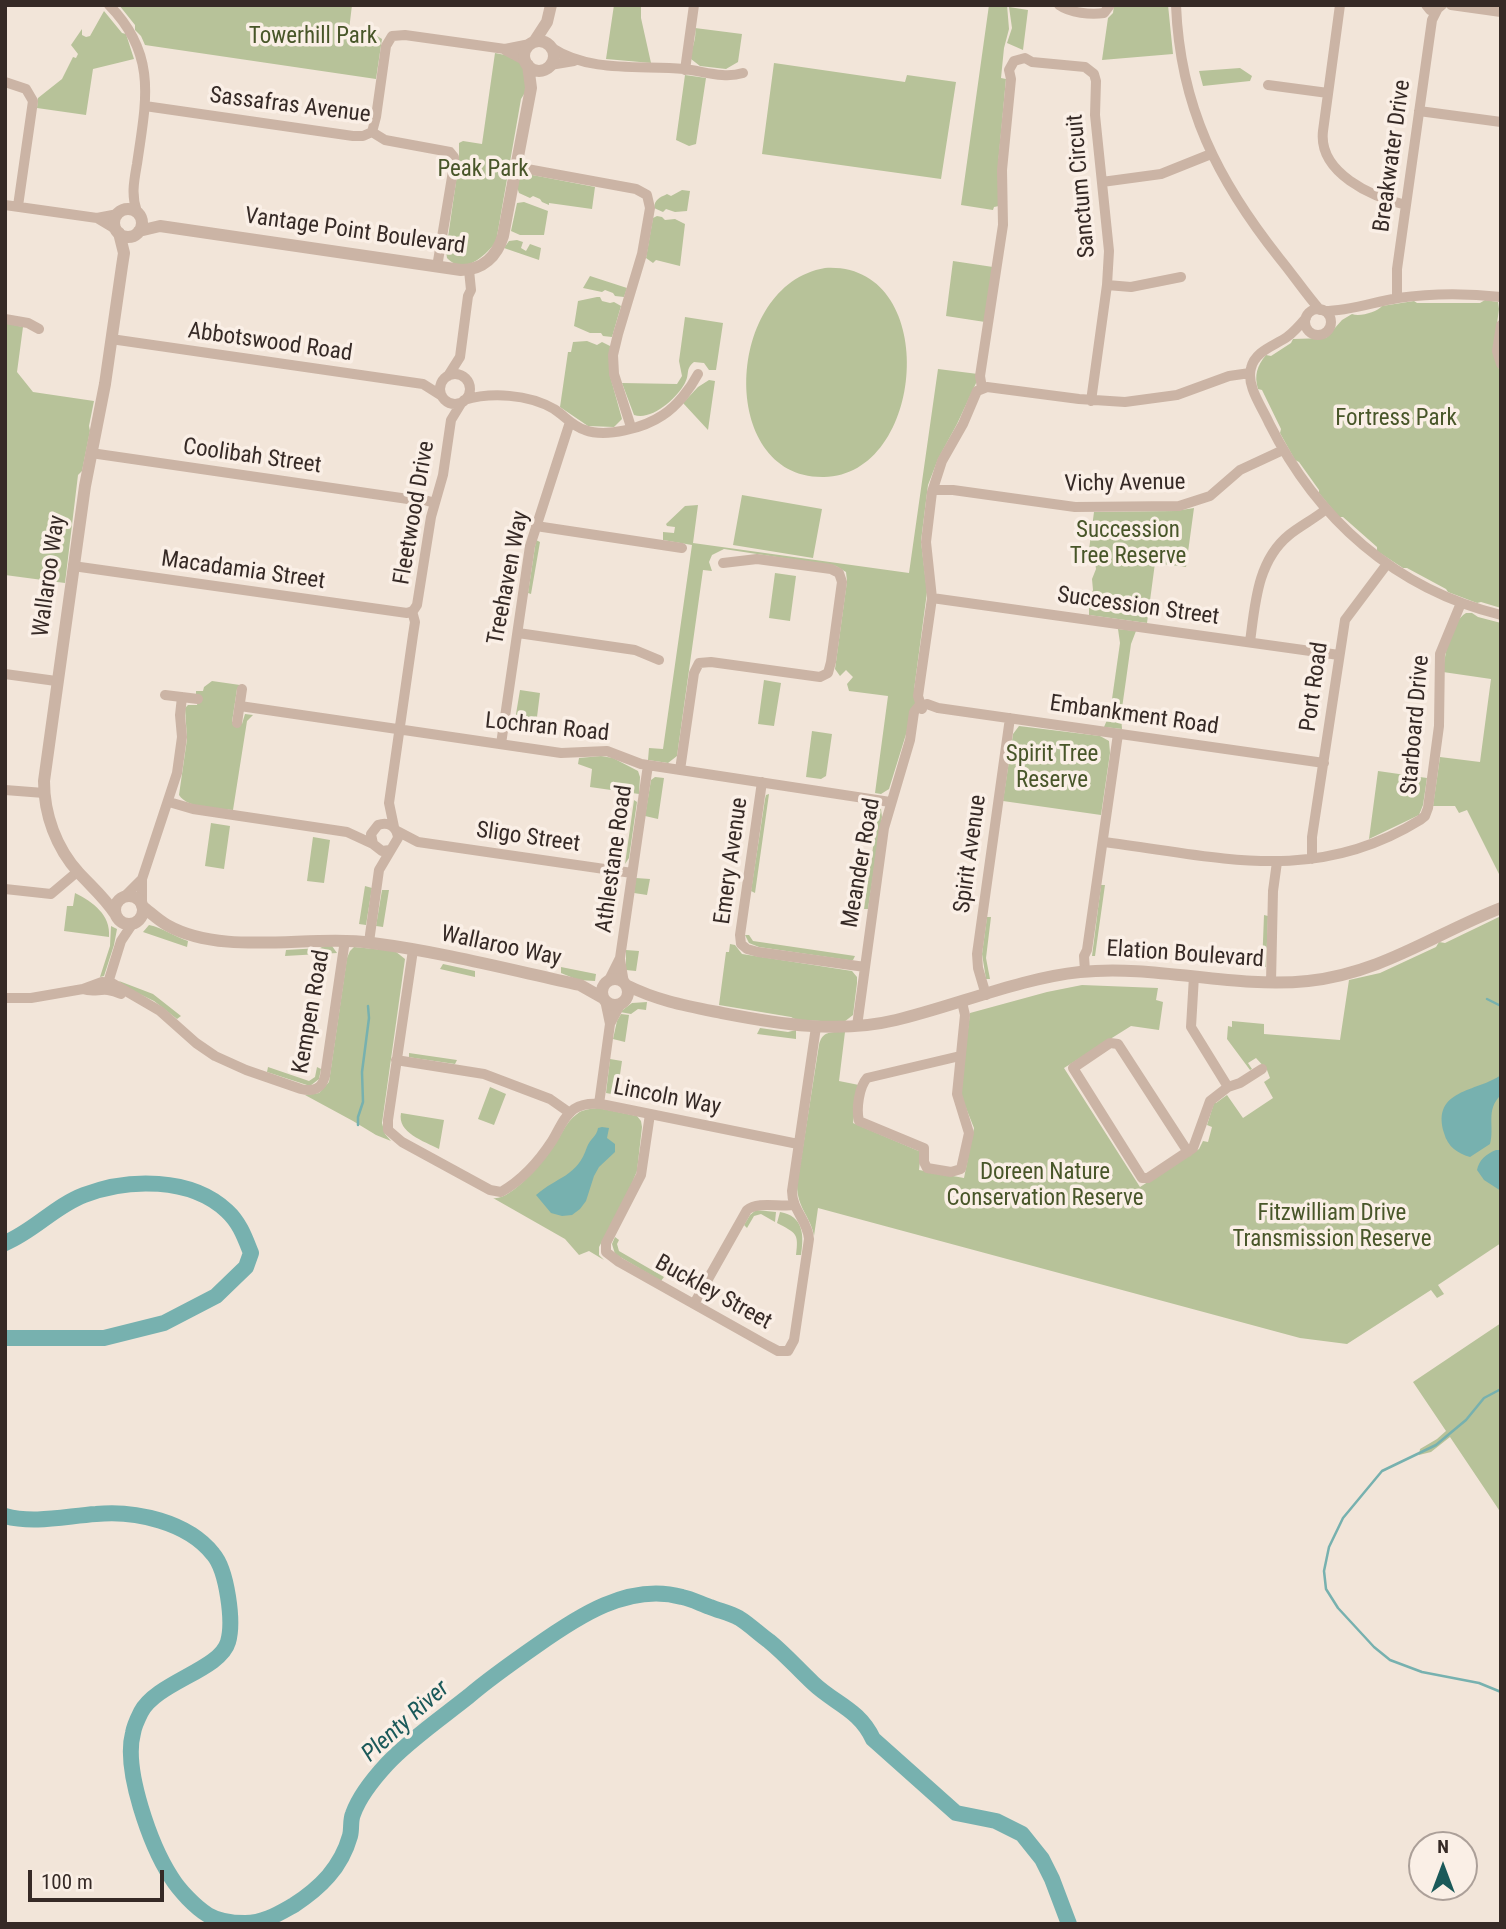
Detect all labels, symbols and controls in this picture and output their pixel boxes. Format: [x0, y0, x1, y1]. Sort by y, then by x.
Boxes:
park label: Towerhill Park [249, 23, 377, 51]
street label: Breakwater Drive [1369, 78, 1417, 234]
street label: Sassafras Avenue [208, 82, 372, 130]
street label: Sanctum Circuit [1062, 113, 1102, 259]
park label: Peak Park [437, 156, 529, 184]
street label: Vantage Point Boulevard [243, 203, 467, 261]
street label: Abbotswood Road [186, 318, 354, 368]
park label: Fortress Park [1335, 405, 1457, 433]
street label: Coolibah Street [181, 434, 323, 480]
street label: Fleetwood Drive [389, 439, 441, 587]
street label: Vichy Avenue [1064, 469, 1186, 499]
street label: Treehaven Way [482, 509, 536, 647]
street label: Wallaroo Way [28, 513, 72, 639]
park label: Succession Tree Reserve [1070, 517, 1186, 571]
street label: Macadamia Street [159, 546, 327, 596]
street label: Succession Street [1055, 582, 1221, 632]
street label: Port Road [1295, 641, 1335, 733]
street label: Starboard Drive [1396, 654, 1436, 796]
street label: Embankment Road [1048, 690, 1220, 742]
street label: Lochran Road [484, 708, 610, 748]
park label: Spirit Tree Reserve [1006, 741, 1098, 795]
street label: Athlestane Road [591, 783, 639, 935]
street label: Spirit Avenue [949, 793, 993, 915]
street label: Emery Avenue [709, 796, 755, 926]
street label: Meander Road [837, 796, 887, 930]
street label: Sligo Street [474, 817, 582, 859]
street label: Wallaroo Way [438, 921, 564, 973]
street label: Elation Boulevard [1105, 936, 1265, 974]
street label: Kempen Road [288, 948, 336, 1076]
street label: Lincoln Way [611, 1074, 723, 1122]
park label: Doreen Nature Conservation Reserve [947, 1159, 1143, 1213]
park label: Fitzwilliam Drive Transmission Reserve [1232, 1200, 1432, 1254]
street label: Buckley Street [650, 1250, 776, 1336]
water label: Plenty River [356, 1675, 456, 1769]
north arrow [1408, 1831, 1478, 1901]
text: N [1437, 1835, 1449, 1858]
scale bar [32, 1856, 168, 1900]
text: 100 m [41, 1870, 93, 1894]

